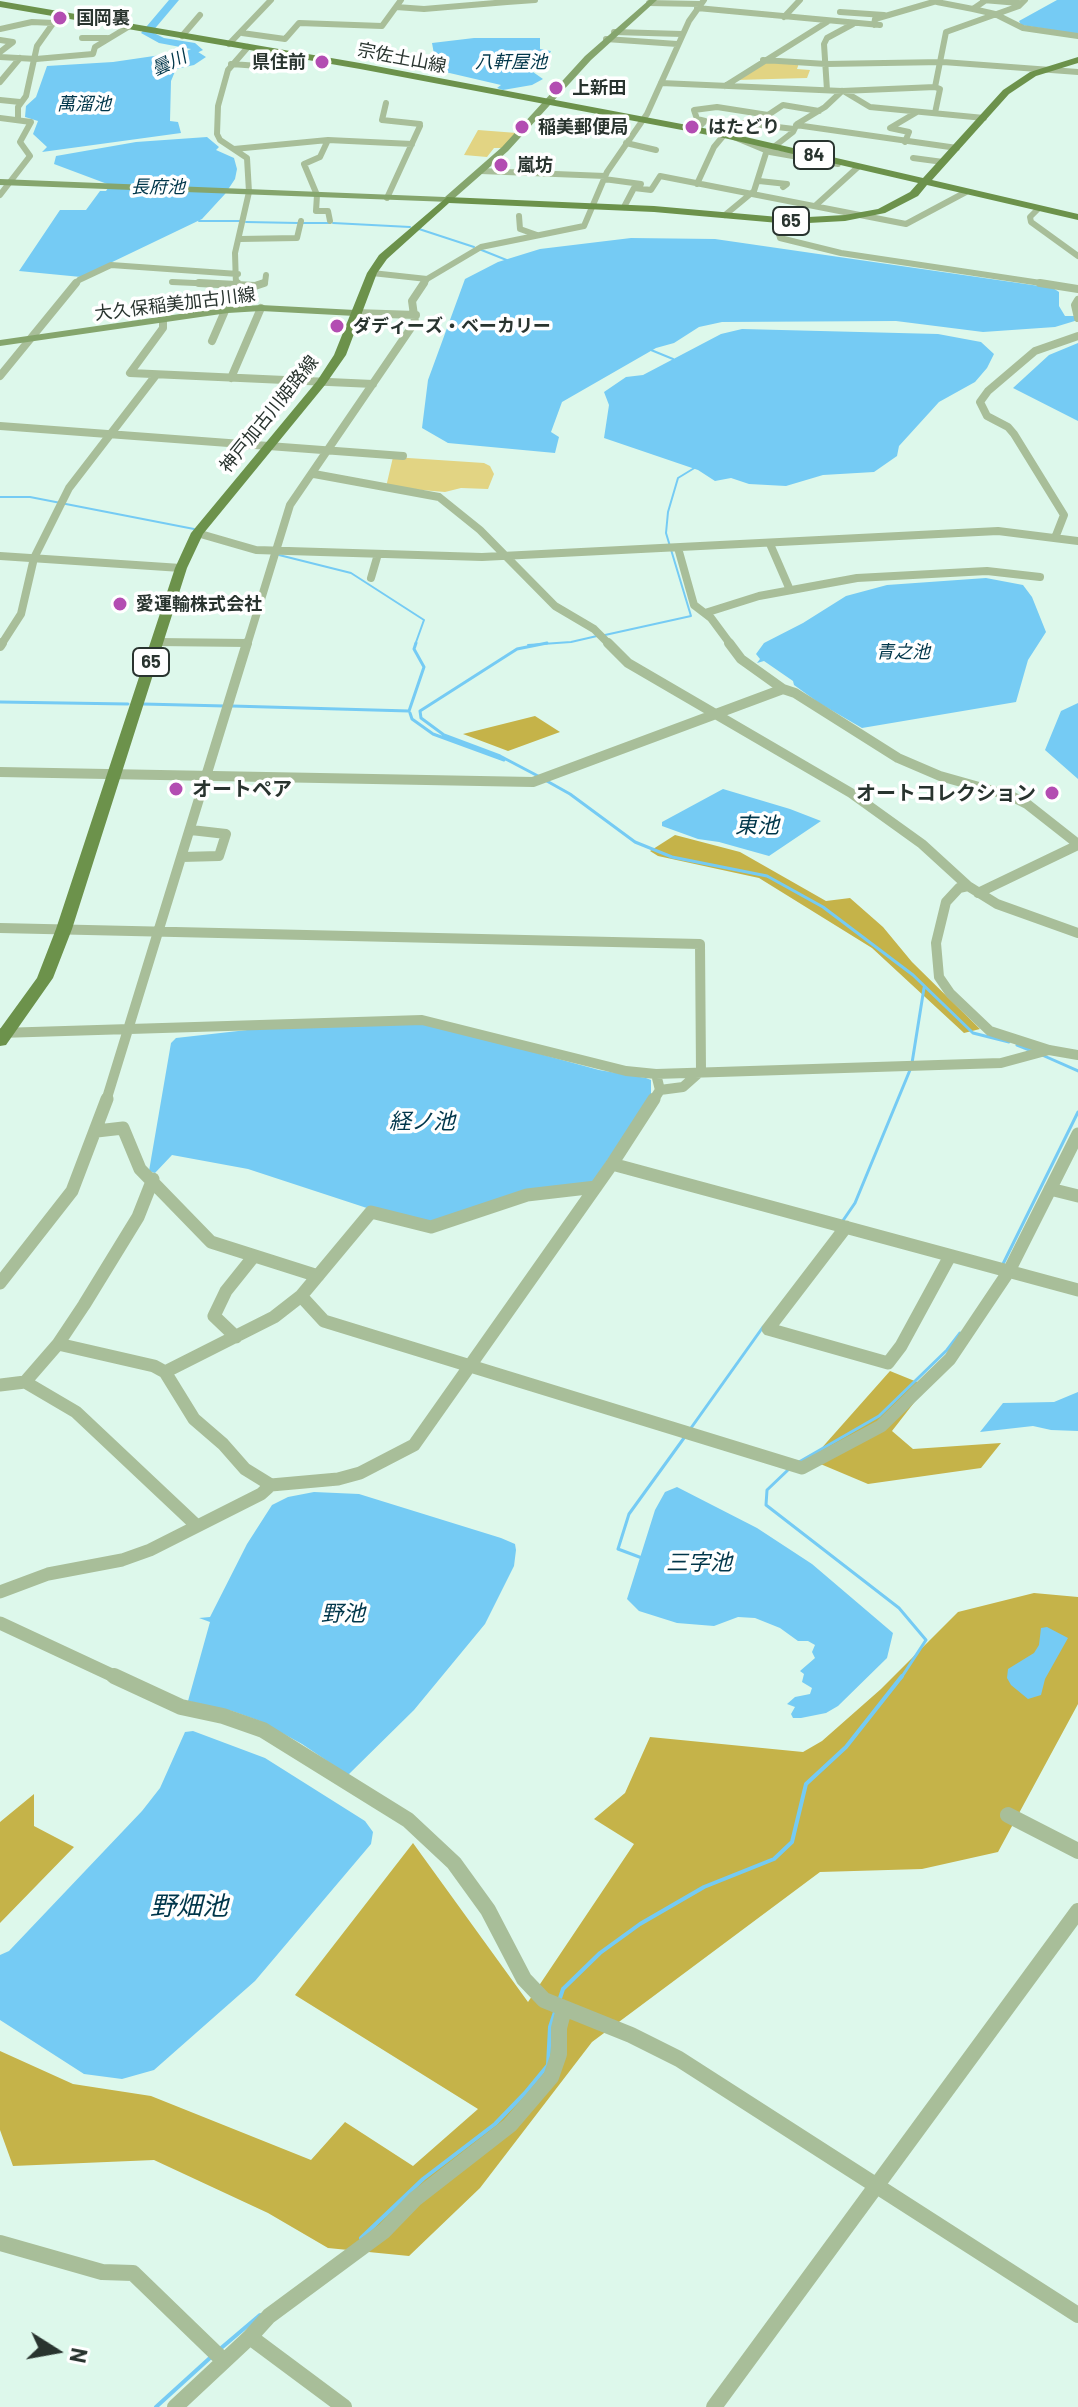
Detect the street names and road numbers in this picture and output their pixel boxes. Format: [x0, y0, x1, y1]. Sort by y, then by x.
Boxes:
street label: 宗佐土山線 [356, 39, 448, 77]
road number: 84 [794, 141, 834, 169]
road number: 65 [773, 207, 809, 235]
street label: 大久保稲美加古川線 [93, 283, 257, 325]
street label: 神戸加古川姫路線 [215, 351, 323, 477]
road number: 65 [133, 648, 169, 676]

